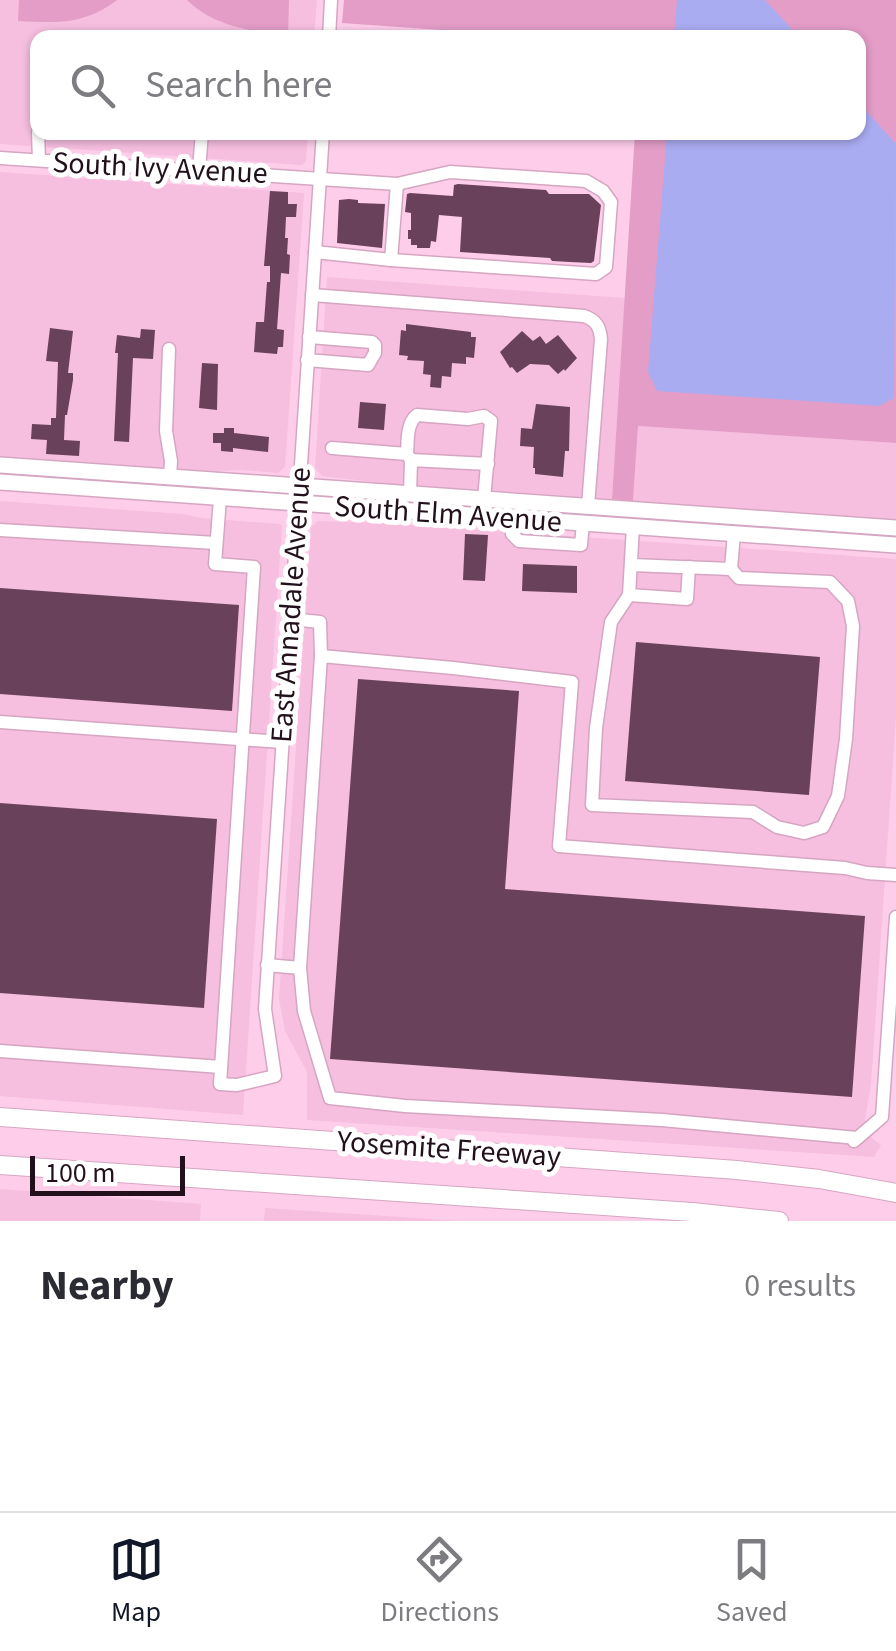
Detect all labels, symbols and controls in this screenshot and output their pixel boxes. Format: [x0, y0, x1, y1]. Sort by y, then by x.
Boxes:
search box [30, 30, 866, 140]
icon: search [65, 58, 120, 113]
text: Search here [145, 58, 332, 112]
street label: South Ivy Avenue [51, 141, 269, 195]
street label: East Annadale Avenue [260, 466, 322, 744]
street label: South Elm Avenue [333, 485, 563, 543]
street label: Yosemite Freeway [335, 1120, 562, 1178]
scale bar [30, 1151, 185, 1196]
text: 100 m [45, 1153, 116, 1193]
text: Nearby [40, 1256, 174, 1316]
text: 0 results [744, 1263, 856, 1309]
tab: Map [109, 1532, 164, 1632]
tab: Directions [381, 1532, 499, 1632]
tab: Saved [716, 1532, 787, 1632]

